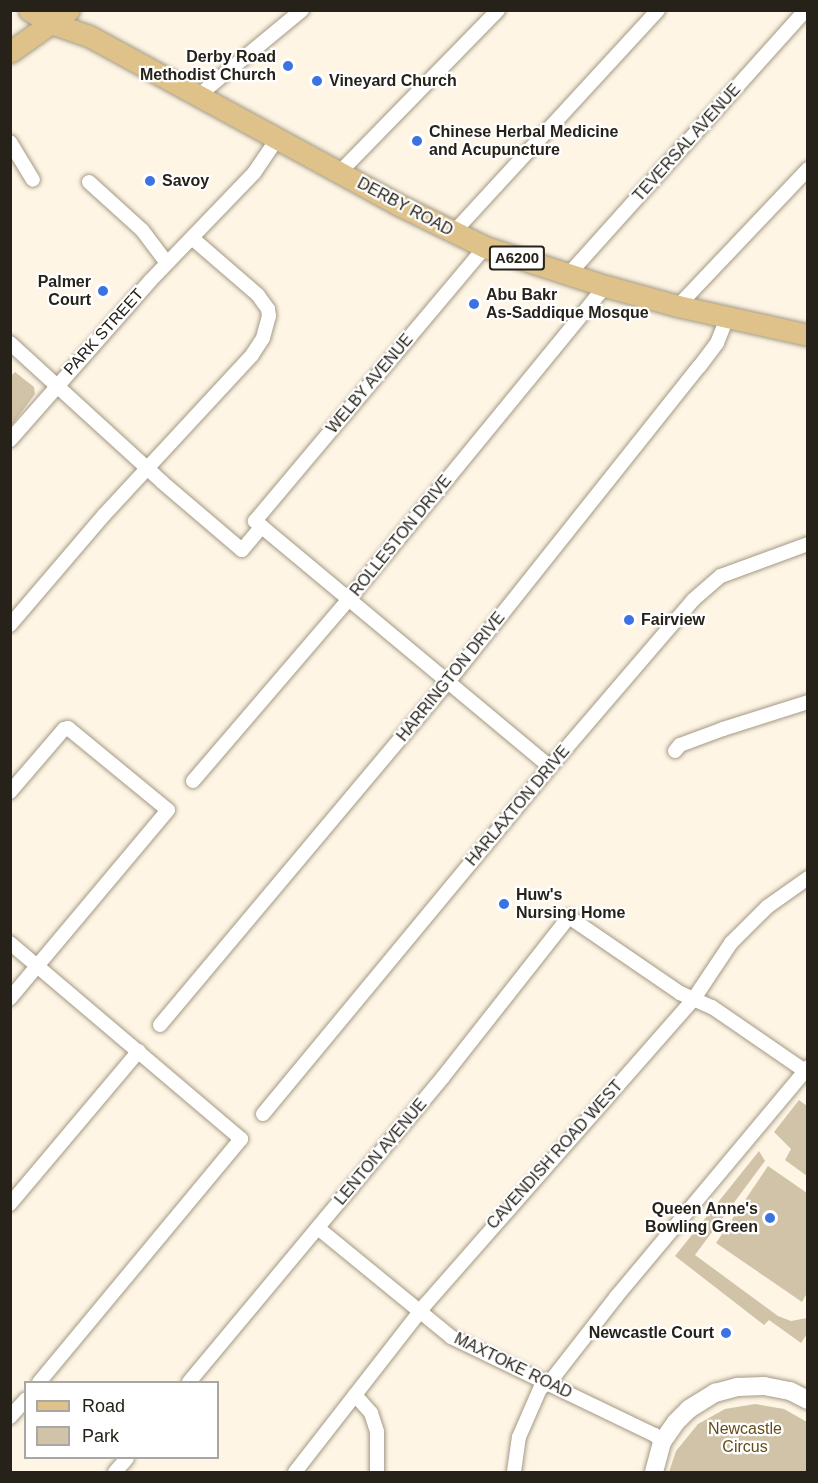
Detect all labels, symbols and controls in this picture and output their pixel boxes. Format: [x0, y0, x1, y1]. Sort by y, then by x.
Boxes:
place label: Derby Road Methodist Church [140, 47, 276, 85]
marker: Derby Road Methodist Church [281, 59, 295, 73]
place label: Vineyard Church [329, 71, 457, 91]
marker: Vineyard Church [310, 74, 324, 88]
street label: TEVERSAL AVENUE [629, 80, 745, 206]
place label: Chinese Herbal Medicine and Acupuncture [429, 122, 618, 160]
marker: Chinese Herbal Medicine and Acupuncture [410, 134, 424, 148]
place label: Savoy [162, 171, 209, 191]
marker: Savoy [143, 174, 157, 188]
street label: DERBY ROAD [354, 174, 456, 240]
road number: A6200 [488, 246, 546, 270]
place label: Palmer Court [38, 272, 91, 310]
marker: Palmer Court [96, 284, 110, 298]
street label: PARK STREET [60, 285, 148, 379]
place label: Abu Bakr As-Saddique Mosque [486, 285, 649, 323]
marker: Abu Bakr As-Saddique Mosque [467, 297, 481, 311]
street label: WELBY AVENUE [322, 330, 418, 438]
street label: ROLLESTON DRIVE [346, 472, 456, 600]
street label: HARRINGTON DRIVE [393, 609, 509, 745]
place label: Fairview [641, 610, 705, 630]
marker: Fairview [622, 613, 636, 627]
street label: HARLAXTON DRIVE [462, 742, 574, 870]
place label: Huw's Nursing Home [516, 885, 625, 923]
marker: Huw's Nursing Home [497, 897, 511, 911]
street label: CAVENDISH ROAD WEST [483, 1077, 627, 1233]
street label: LENTON AVENUE [331, 1095, 431, 1209]
place label: Queen Anne's Bowling Green [645, 1199, 758, 1237]
marker: Queen Anne's Bowling Green [763, 1211, 777, 1225]
place label: Newcastle Court [589, 1323, 714, 1343]
marker: Newcastle Court [719, 1326, 733, 1340]
street label: MAXTOKE ROAD [451, 1329, 575, 1403]
legend [24, 1381, 219, 1459]
text: Road [82, 1396, 125, 1416]
park label: Newcastle Circus [708, 1419, 782, 1457]
text: Park [82, 1426, 119, 1446]

